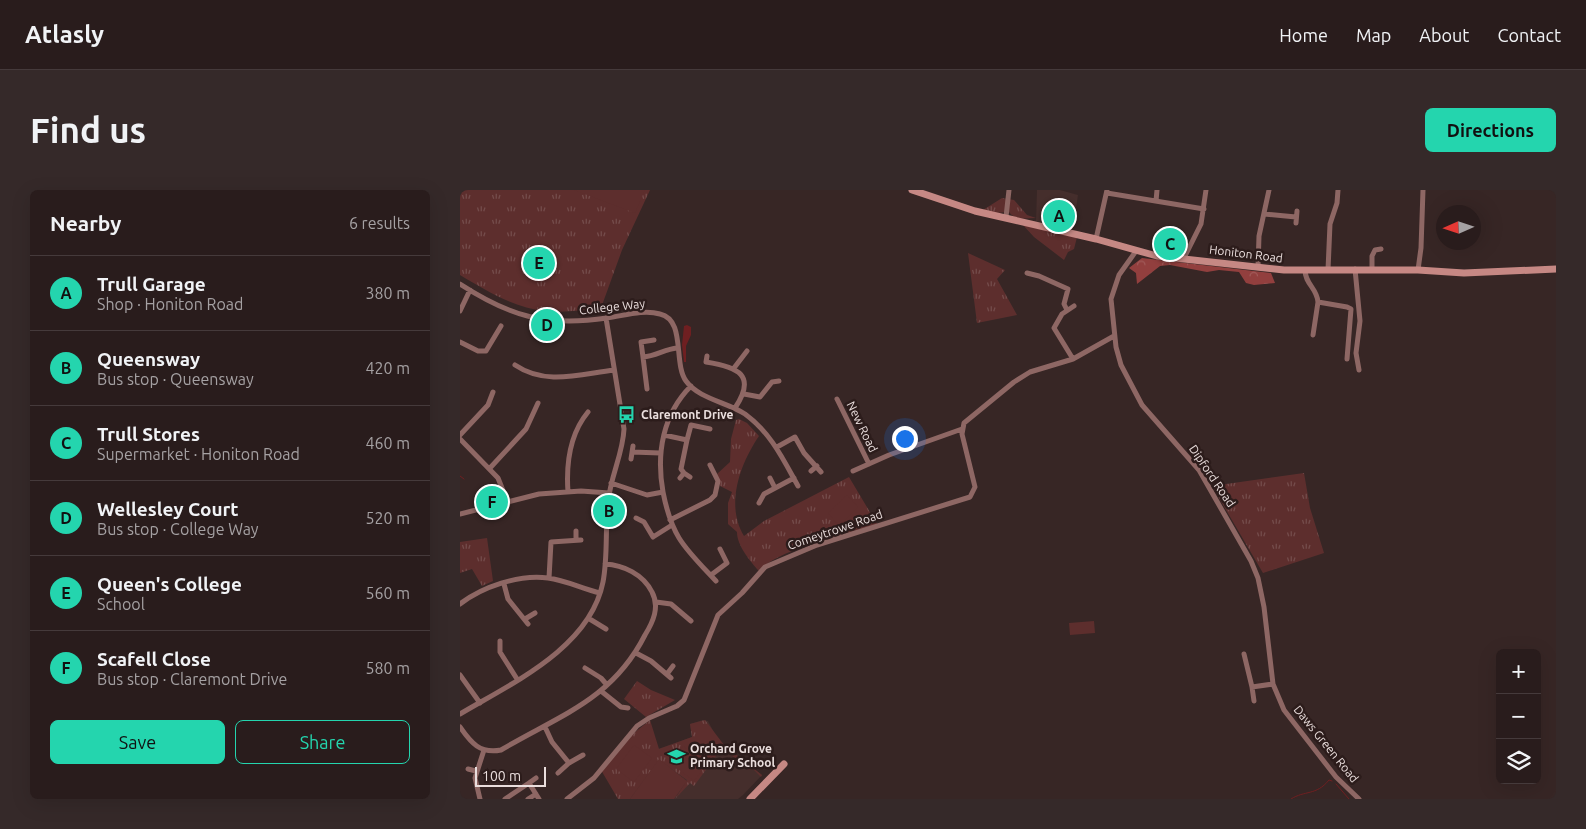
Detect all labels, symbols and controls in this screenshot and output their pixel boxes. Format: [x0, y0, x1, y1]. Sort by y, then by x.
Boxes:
text: Atlasly [25, 21, 104, 48]
text: Home [1279, 25, 1328, 45]
text: Map [1356, 25, 1391, 45]
text: About [1419, 25, 1469, 45]
text: Contact [1497, 25, 1561, 45]
button: Directions [1425, 108, 1556, 152]
text: Find us [30, 110, 146, 150]
pin: A [1043, 197, 1075, 235]
north arrow [1436, 205, 1481, 250]
text: Nearby [50, 211, 121, 235]
text: 6 results [349, 214, 410, 232]
pin: C [1154, 225, 1186, 263]
street label: Honiton Road [1208, 243, 1284, 264]
pin: E [523, 244, 555, 282]
text: Trull Garage [97, 273, 206, 295]
text: A [60, 284, 72, 302]
text: 380 m [365, 284, 410, 302]
text: Shop · Honiton Road [97, 295, 243, 313]
street label: College Way [578, 297, 646, 316]
pin: D [531, 306, 563, 344]
text: Queensway [97, 348, 200, 370]
text: B [61, 359, 71, 377]
text: 420 m [365, 359, 410, 377]
text: Bus stop · Queensway [97, 370, 254, 388]
street label: New Road [845, 399, 880, 454]
bus stop icon: Claremont Drive [617, 405, 637, 425]
place label: Claremont Drive [641, 408, 733, 421]
text: Trull Stores [97, 423, 200, 445]
your location [892, 426, 918, 452]
text: C [61, 434, 71, 452]
text: 460 m [365, 434, 410, 452]
street label: Dipford Road [1187, 442, 1238, 509]
text: Supermarket · Honiton Road [97, 445, 300, 463]
pin: F [476, 483, 508, 521]
pin: B [593, 492, 625, 530]
text: Wellesley Court [97, 498, 239, 520]
street label: Comeytrowe Road [786, 507, 884, 552]
text: D [60, 509, 72, 527]
text: 520 m [365, 509, 410, 527]
text: Bus stop · College Way [97, 520, 259, 538]
text: Queen's College [97, 573, 242, 595]
text: E [61, 584, 71, 602]
text: 560 m [365, 584, 410, 602]
text: School [97, 595, 145, 613]
text: Scafell Close [97, 648, 211, 670]
map controls [1496, 649, 1541, 784]
button: + [1496, 649, 1541, 694]
text: F [62, 659, 71, 677]
text: 580 m [365, 659, 410, 677]
text: Bus stop · Claremont Drive [97, 670, 287, 688]
button: − [1496, 694, 1541, 739]
street label: Daws Green Road [1291, 703, 1361, 785]
button: Save [50, 720, 225, 764]
button: Share [235, 720, 410, 764]
button: layers [1496, 739, 1541, 784]
place label: Orchard Grove Primary School [690, 742, 775, 769]
school or university icon: Orchard Grove Primary School [666, 746, 686, 766]
scale bar [475, 764, 546, 787]
text: 100 m [482, 768, 521, 784]

